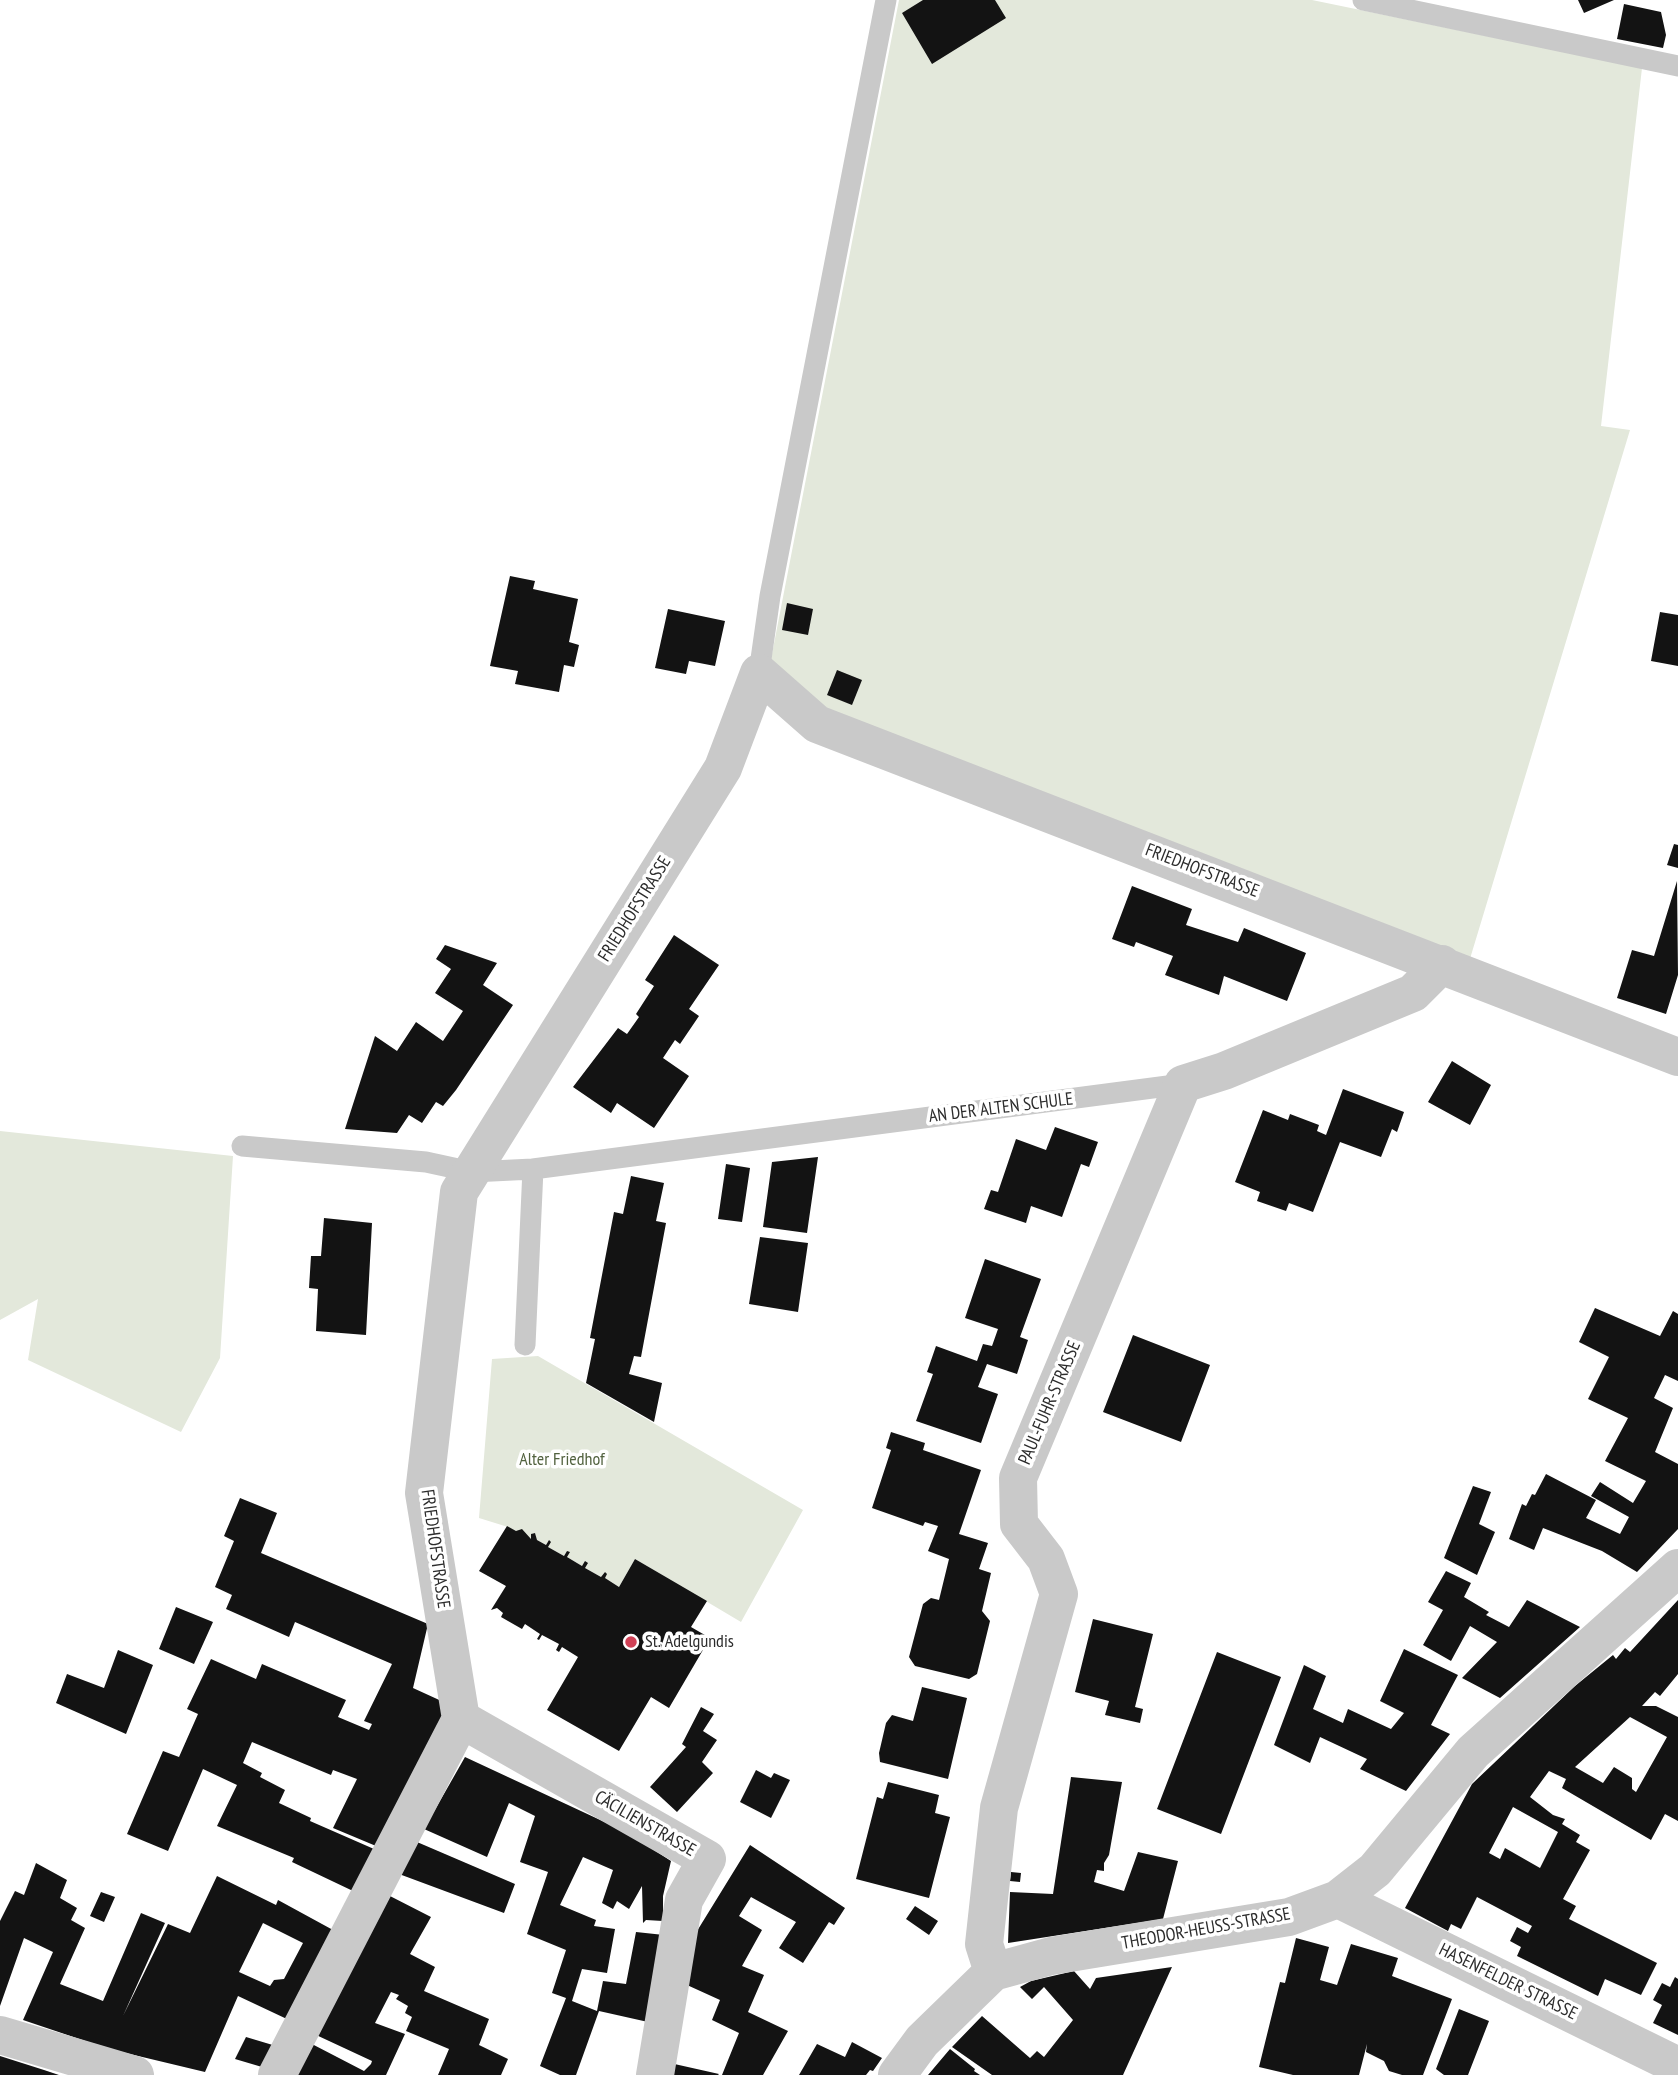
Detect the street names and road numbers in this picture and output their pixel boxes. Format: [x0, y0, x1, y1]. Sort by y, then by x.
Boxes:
street label: FRIEDHOFSTRASSE [1142, 839, 1262, 903]
street label: FRIEDHOFSTRASSE [594, 852, 676, 966]
street label: AN DER ALTEN SCHULE [928, 1088, 1074, 1128]
street label: PAUL-FUHR-STRASSE [1014, 1338, 1086, 1468]
street label: FRIEDHOFSTRASSE [416, 1488, 454, 1610]
street label: CÄCILIENSTRASSE [591, 1786, 699, 1862]
street label: THEODOR-HEUSS-STRASSE [1120, 1904, 1292, 1954]
street label: HASENFELDER STRASSE [1435, 1939, 1581, 2025]

